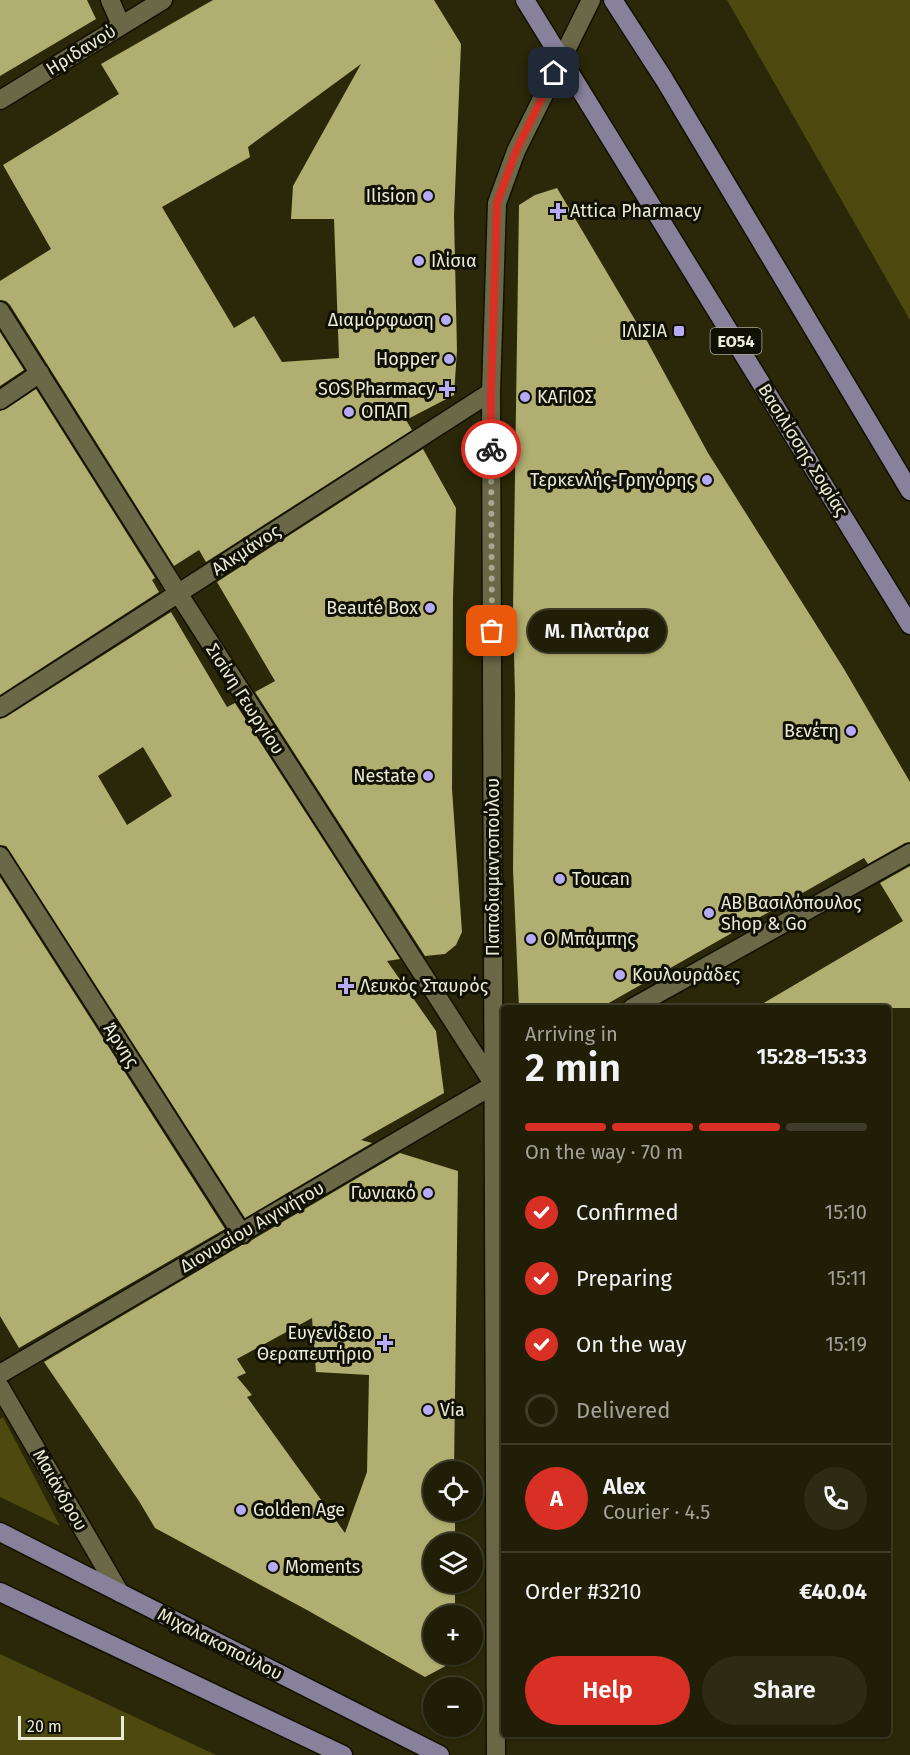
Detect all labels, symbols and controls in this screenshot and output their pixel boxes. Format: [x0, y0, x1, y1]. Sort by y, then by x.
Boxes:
street label: Ηριδανού [42, 20, 120, 80]
pin [528, 47, 579, 98]
icon: home [537, 56, 570, 89]
place label: Ilision [366, 185, 416, 207]
marker: Ilision [421, 189, 435, 203]
place label: Attica Pharmacy [570, 200, 702, 222]
marker: Attica Pharmacy [551, 204, 565, 218]
place label: Ιλίσια [431, 250, 477, 272]
marker: Ιλίσια [412, 254, 426, 268]
place label: Διαμόρφωση [328, 309, 434, 331]
marker: Διαμόρφωση [439, 313, 453, 327]
place label: ΙΛΙΣΙΑ [621, 320, 668, 342]
marker: ΙΛΙΣΙΑ [672, 324, 686, 338]
road number: ΕΟ54 [710, 328, 762, 354]
place label: Hopper [376, 348, 437, 370]
marker: Hopper [442, 352, 456, 366]
place label: SOS Pharmacy [318, 378, 435, 400]
street label: Βασιλίσσης Σοφίας [753, 380, 853, 521]
marker: SOS Pharmacy [440, 382, 454, 396]
place label: ΚΑΓΙΟΣ [537, 386, 594, 408]
marker: ΚΑΓΙΟΣ [518, 390, 532, 404]
place label: ΟΠΑΠ [361, 401, 408, 423]
marker: ΟΠΑΠ [342, 405, 356, 419]
courier [461, 419, 521, 479]
icon: bike [475, 433, 508, 466]
place label: Τερκενλής-Γρηγόρης [530, 469, 696, 491]
marker: Τερκενλής-Γρηγόρης [700, 473, 714, 487]
street label: Αλκμάνος [208, 519, 285, 580]
place label: Beauté Box [326, 597, 418, 619]
marker: Beauté Box [423, 601, 437, 615]
pin [466, 605, 517, 656]
callout: Μ. Πλατάρα [528, 610, 666, 652]
icon: bag [475, 614, 508, 647]
text: Μ. Πλατάρα [545, 619, 649, 643]
street label: Σισίνη Γεωργίου [201, 639, 289, 759]
place label: Βενέτη [784, 720, 839, 742]
marker: Βενέτη [844, 724, 858, 738]
place label: Nestate [353, 765, 416, 787]
marker: Nestate [421, 769, 435, 783]
street label: Παπαδιαμαντοπούλου [482, 778, 504, 956]
place label: Toucan [572, 868, 630, 890]
marker: Toucan [553, 872, 567, 886]
place label: ΑΒ Βασιλόπουλος Shop & Go [721, 892, 862, 935]
marker: ΑΒ Βασιλόπουλος Shop & Go [702, 906, 716, 920]
place label: Ο Μπάμπης [543, 928, 636, 950]
marker: Ο Μπάμπης [524, 932, 538, 946]
place label: Κουλουράδες [632, 964, 741, 986]
marker: Κουλουράδες [613, 968, 627, 982]
place label: Λευκός Σταυρός [360, 975, 489, 997]
marker: Λευκός Σταυρός [337, 977, 355, 995]
street label: Άρνης [98, 1018, 144, 1072]
text: Arriving in [525, 1022, 618, 1046]
text: 15:28–15:33 [756, 1043, 867, 1070]
text: 2 min [525, 1045, 621, 1091]
text: On the way · 70 m [525, 1140, 683, 1164]
street label: Διονυσίου Αιγινήτου [176, 1177, 328, 1277]
place label: Γωνιακό [350, 1182, 416, 1204]
marker: Γωνιακό [421, 1186, 435, 1200]
icon: check [525, 1196, 558, 1229]
text: Confirmed [576, 1199, 679, 1226]
text: 15:10 [825, 1200, 867, 1224]
icon: check [525, 1262, 558, 1295]
text: Preparing [576, 1265, 672, 1292]
text: 15:11 [827, 1266, 867, 1290]
place label: Ευγενίδειο Θεραπευτήριο [257, 1322, 372, 1365]
icon: check [525, 1328, 558, 1361]
text: On the way [576, 1331, 687, 1358]
text: 15:19 [825, 1332, 867, 1356]
marker: Ευγενίδειο Θεραπευτήριο [376, 1334, 394, 1352]
text: Delivered [576, 1397, 671, 1424]
place label: Via [440, 1399, 465, 1421]
marker: Via [421, 1403, 435, 1417]
street label: Μαιάνδρου [28, 1445, 92, 1535]
map controls [423, 1461, 483, 1737]
button: locate [423, 1461, 483, 1521]
button: phone [804, 1467, 867, 1530]
text: Alex [603, 1473, 646, 1500]
text: A [550, 1485, 563, 1512]
place label: Golden Age [253, 1499, 345, 1521]
text: Courier · 4.5 [603, 1500, 710, 1524]
marker: Golden Age [234, 1503, 248, 1517]
button: layers [423, 1533, 483, 1593]
place label: Moments [285, 1556, 360, 1578]
marker: Moments [266, 1560, 280, 1574]
text: Order #3210 [525, 1578, 642, 1605]
text: €40.04 [799, 1578, 867, 1605]
street label: Μιχαλακοπούλου [154, 1603, 286, 1685]
button: + [423, 1605, 483, 1665]
button: Help [525, 1656, 690, 1725]
button: Share [702, 1656, 867, 1725]
button: − [423, 1677, 483, 1737]
scale bar [18, 1713, 124, 1740]
text: 20 m [27, 1717, 62, 1736]

